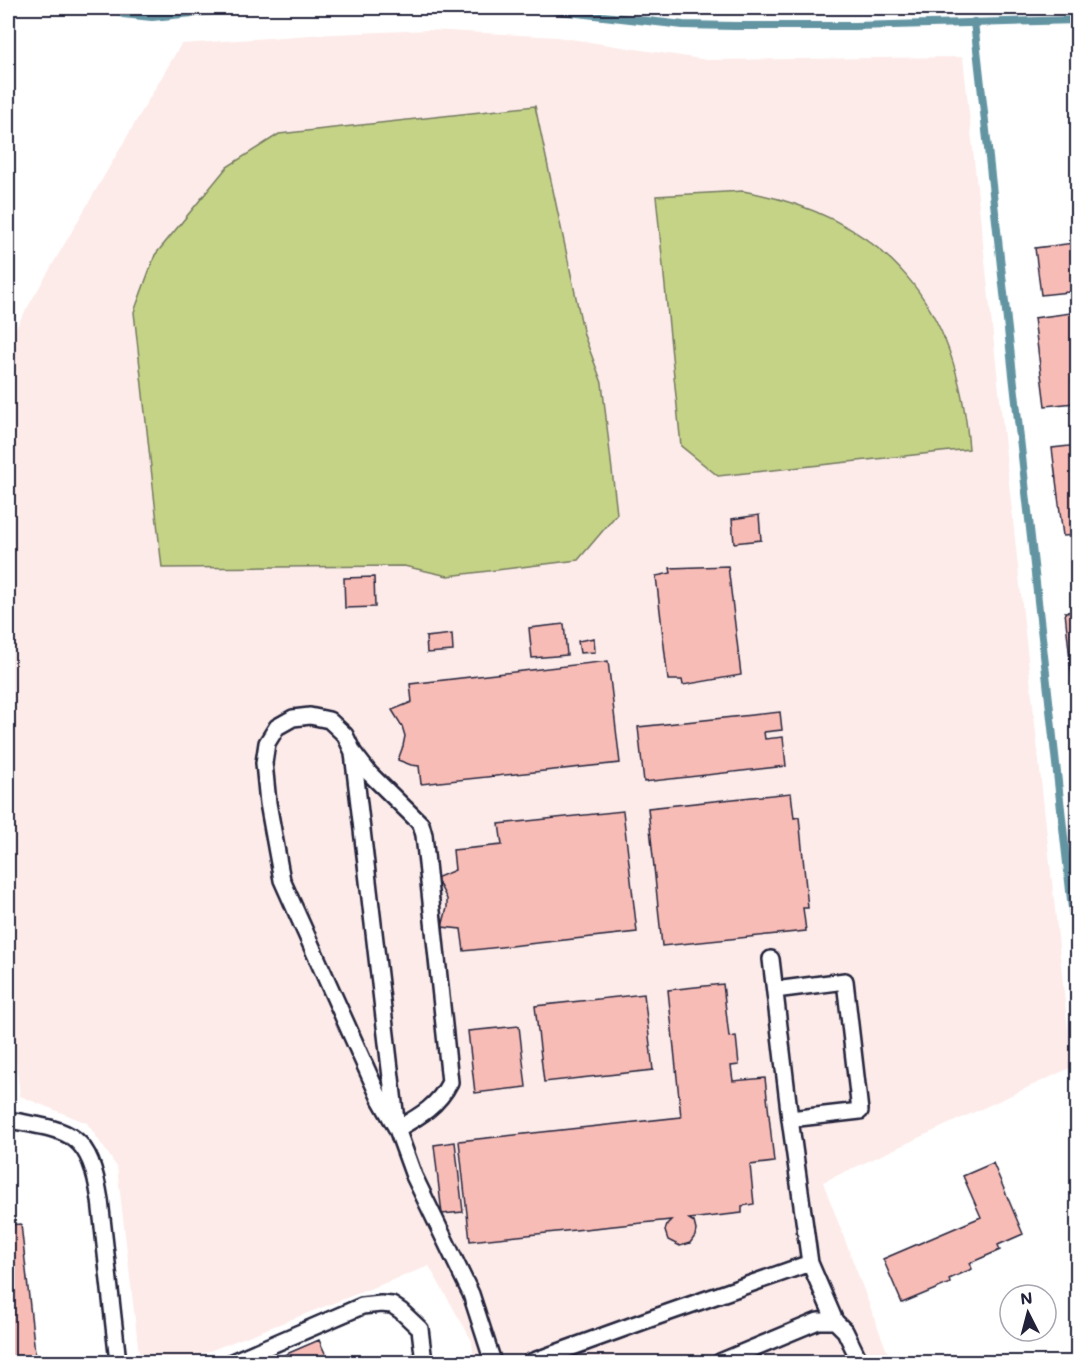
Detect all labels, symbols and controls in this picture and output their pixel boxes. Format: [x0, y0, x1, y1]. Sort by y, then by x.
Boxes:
north arrow [998, 1283, 1058, 1343]
text: N [1019, 1287, 1034, 1309]

